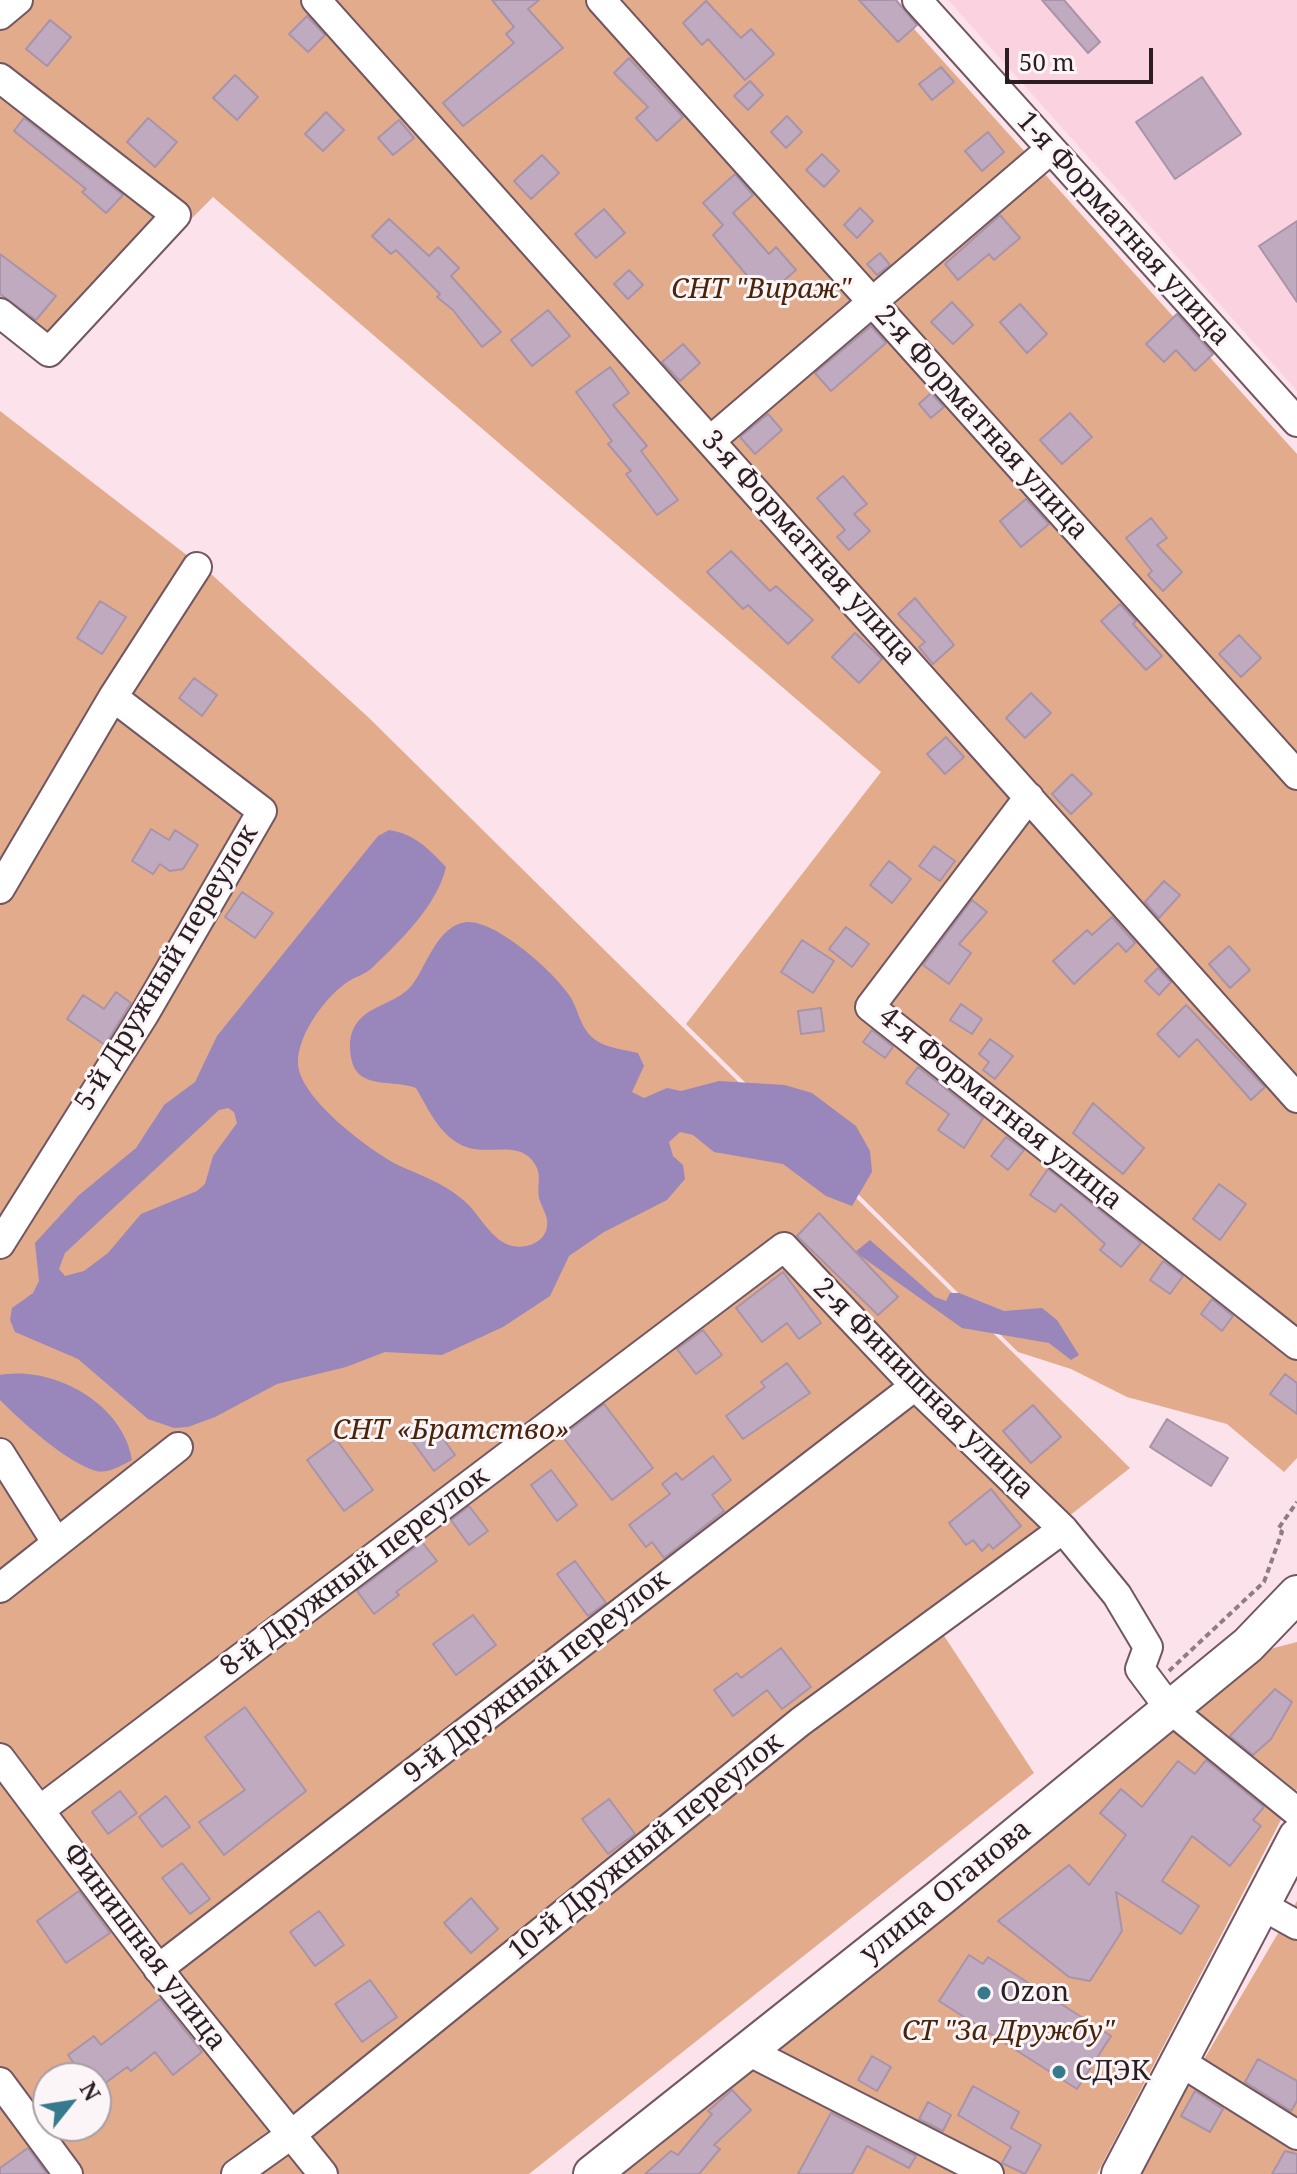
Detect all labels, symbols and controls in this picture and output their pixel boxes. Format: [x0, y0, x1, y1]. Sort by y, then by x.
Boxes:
scale bar [1009, 32, 1157, 82]
text: 50 m [1019, 45, 1075, 78]
street label: 1-я Форматная улица [1009, 105, 1237, 353]
park label: СНТ "Вираж" [671, 273, 851, 307]
street label: 2-я Форматная улица [867, 299, 1095, 547]
street label: 3-я Форматная улица [694, 424, 922, 672]
street label: 5-й Дружный переулок [68, 819, 266, 1117]
street label: 4-я Форматная улица [871, 1000, 1129, 1218]
street label: 2-я Финишная улица [805, 1271, 1041, 1507]
park label: СНТ «Братство» [333, 1414, 569, 1448]
street label: 8-й Дружный переулок [214, 1460, 496, 1684]
street label: 9-й Дружный переулок [398, 1563, 676, 1791]
street label: 10-й Дружный переулок [502, 1726, 790, 1968]
street label: улица Оганова [854, 1813, 1038, 1971]
street label: Финишная улица [55, 1836, 233, 2058]
place label: Ozon [1000, 1976, 1069, 2010]
marker: Ozon [975, 1984, 993, 2002]
park label: СТ "За Дружбу" [902, 2015, 1114, 2049]
place label: СДЭК [1075, 2055, 1150, 2089]
north arrow [32, 2062, 112, 2142]
marker: СДЭК [1050, 2063, 1068, 2081]
text: N [74, 2076, 108, 2106]

